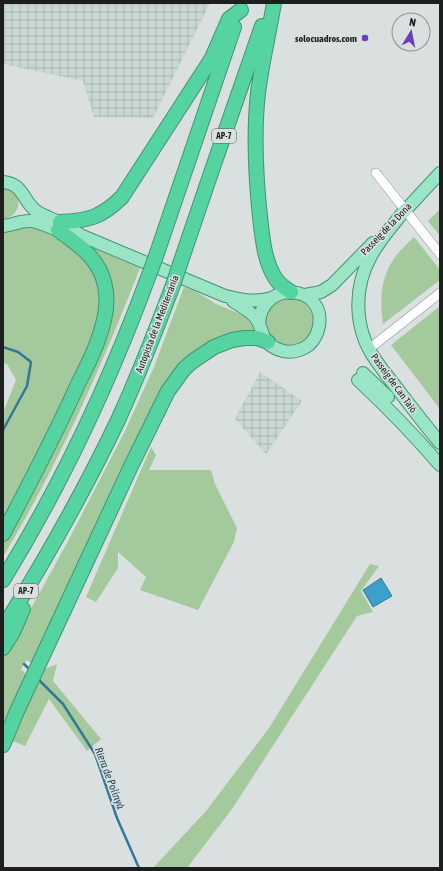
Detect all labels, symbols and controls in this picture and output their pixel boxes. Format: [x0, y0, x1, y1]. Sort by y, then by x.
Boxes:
north arrow [391, 12, 431, 52]
text: N [408, 16, 417, 29]
place label: solocuadros.com [295, 33, 357, 44]
marker: solocuadros.com [360, 33, 370, 43]
road number: AP-7 [212, 129, 236, 143]
street label: Passeig de la Dona [358, 200, 414, 257]
street label: Autopista de la Mediterrània [133, 273, 181, 374]
street label: Passeig de Can Taió [369, 351, 419, 415]
road number: AP-7 [14, 584, 38, 598]
water label: Riera de Polinyà [93, 745, 127, 811]

